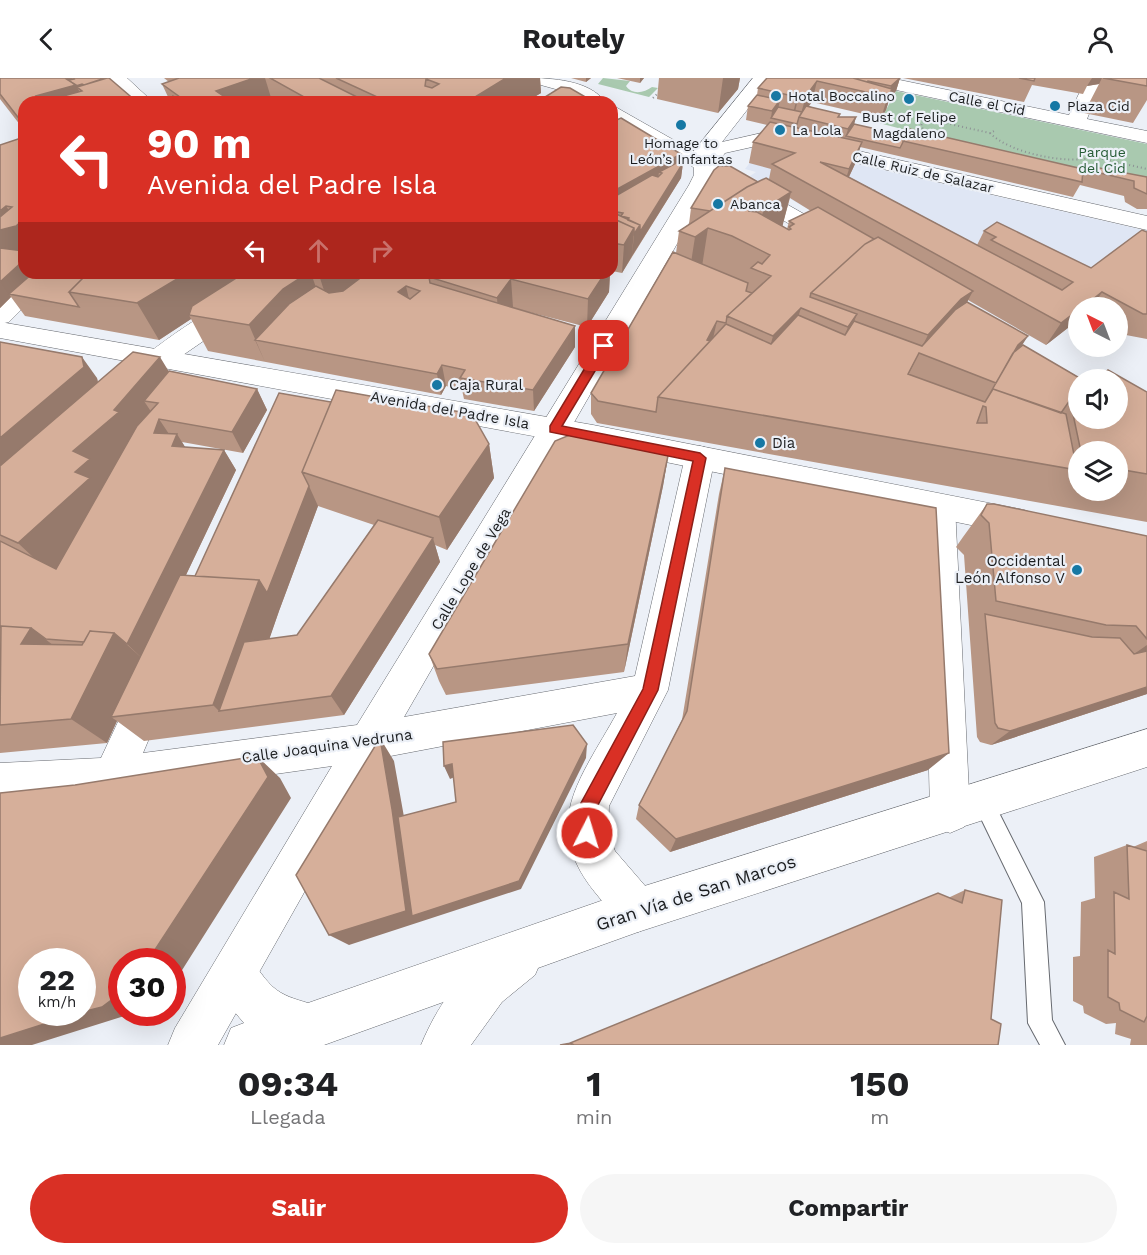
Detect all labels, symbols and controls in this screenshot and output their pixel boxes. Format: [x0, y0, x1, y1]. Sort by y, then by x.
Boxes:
icon: back [30, 23, 63, 56]
text: Routely [522, 23, 625, 55]
icon: person [1084, 23, 1117, 56]
place label: Hotal Boccalino [788, 88, 895, 104]
street label: Calle el Cid [947, 88, 1027, 118]
marker: Hotal Boccalino [769, 89, 783, 103]
marker: Bust of Felipe Magdaleno [902, 92, 916, 106]
place label: Plaza Cid [1067, 98, 1130, 114]
marker: Plaza Cid [1048, 99, 1062, 113]
place label: Bust of Felipe Magdaleno [862, 109, 956, 141]
marker: Homage to León’s Infantas [674, 118, 688, 132]
text: 90 m [147, 119, 251, 168]
icon: left [48, 120, 126, 198]
place label: La Lola [792, 122, 842, 138]
marker: La Lola [773, 123, 787, 137]
place label: Homage to León’s Infantas [629, 135, 733, 167]
park label: Parque del Cid [1078, 144, 1126, 176]
street label: Calle Ruiz de Salazar [851, 148, 995, 196]
text: Avenida del Padre Isla [147, 169, 437, 201]
place label: Abanca [730, 196, 780, 212]
marker: Abanca [711, 197, 725, 211]
icon: left [239, 234, 272, 267]
icon: ahead [302, 234, 335, 267]
icon: right [365, 234, 398, 267]
north arrow [1068, 297, 1128, 357]
map controls [1068, 297, 1128, 501]
pin [578, 320, 629, 371]
icon: arrive [587, 329, 620, 362]
button: sound [1068, 369, 1128, 429]
place label: Caja Rural [449, 376, 523, 394]
marker: Caja Rural [430, 378, 444, 392]
street label: Avenida del Padre Isla [369, 387, 531, 433]
place label: Dia [772, 434, 796, 452]
marker: Dia [753, 436, 767, 450]
button: layers [1068, 441, 1128, 501]
street label: Calle Lope de Vega [427, 504, 515, 633]
place label: Occidental León Alfonso V [955, 552, 1065, 587]
marker: Occidental León Alfonso V [1070, 563, 1084, 577]
street label: Calle Joaquina Vedruna [241, 725, 414, 767]
position arrow [555, 801, 619, 865]
street label: Gran Vía de San Marcos [593, 850, 798, 935]
speed limit sign: 30 [108, 948, 186, 1026]
text: 22 [39, 962, 75, 997]
text: km/h [38, 993, 76, 1011]
text: 09:34 [237, 1063, 338, 1105]
text: 1 [586, 1063, 602, 1105]
text: 150 [850, 1063, 910, 1105]
text: Llegada [250, 1105, 326, 1129]
text: min [576, 1105, 612, 1129]
text: m [870, 1105, 889, 1129]
button: Salir [30, 1174, 568, 1243]
button: Compartir [580, 1174, 1117, 1243]

